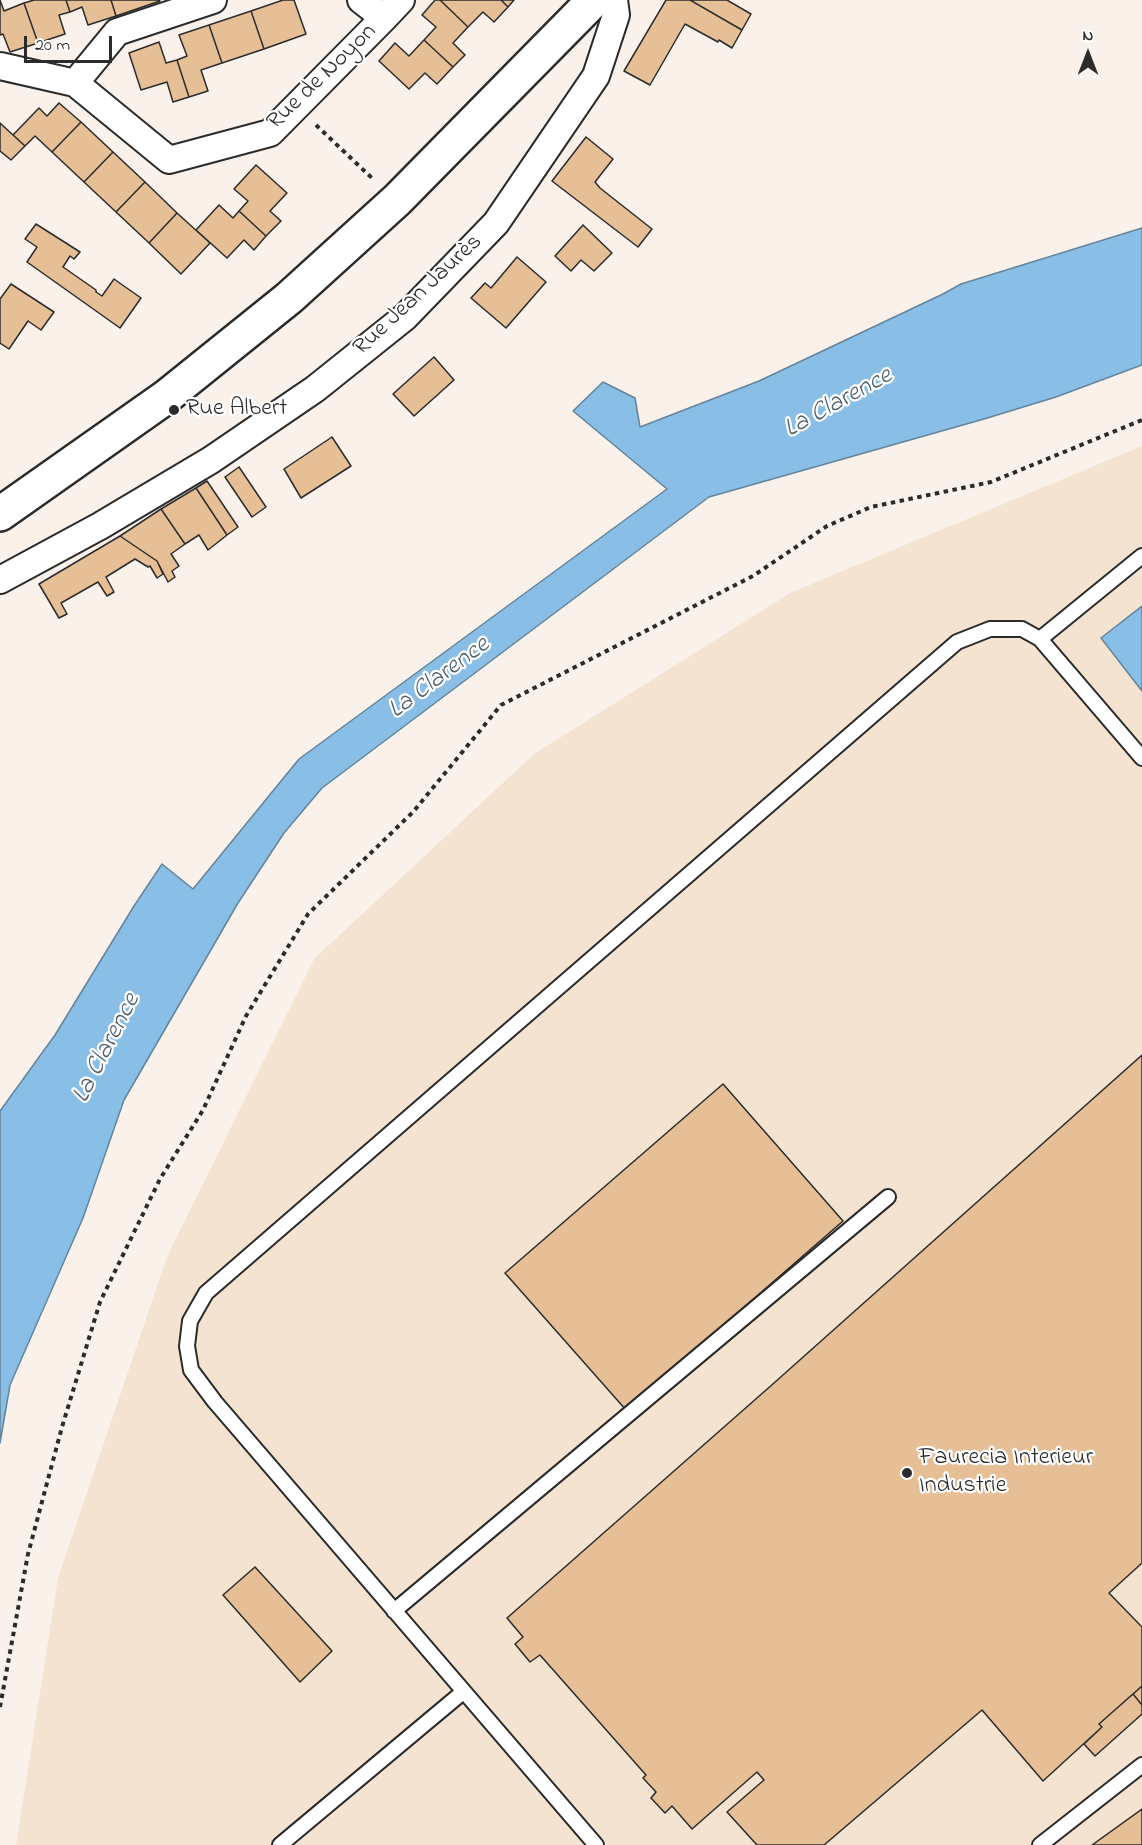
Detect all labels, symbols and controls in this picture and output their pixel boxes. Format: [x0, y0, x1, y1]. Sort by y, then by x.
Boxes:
street label: Rue de Noyon [262, 19, 384, 137]
scale bar [27, 24, 116, 62]
north arrow [1058, 24, 1118, 84]
text: N [1083, 24, 1093, 48]
text: 20 m [35, 33, 70, 59]
street label: Rue Jean Jaurès [349, 229, 489, 363]
water label: La Clarence [780, 362, 898, 446]
place label: Rue Albert [186, 396, 287, 424]
marker: Rue Albert [167, 403, 181, 417]
water label: La Clarence [383, 631, 497, 727]
water label: La Clarence [67, 989, 149, 1109]
place label: Faurecia Interieur Industrie [919, 1445, 1093, 1501]
marker: Faurecia Interieur Industrie [900, 1466, 914, 1480]

